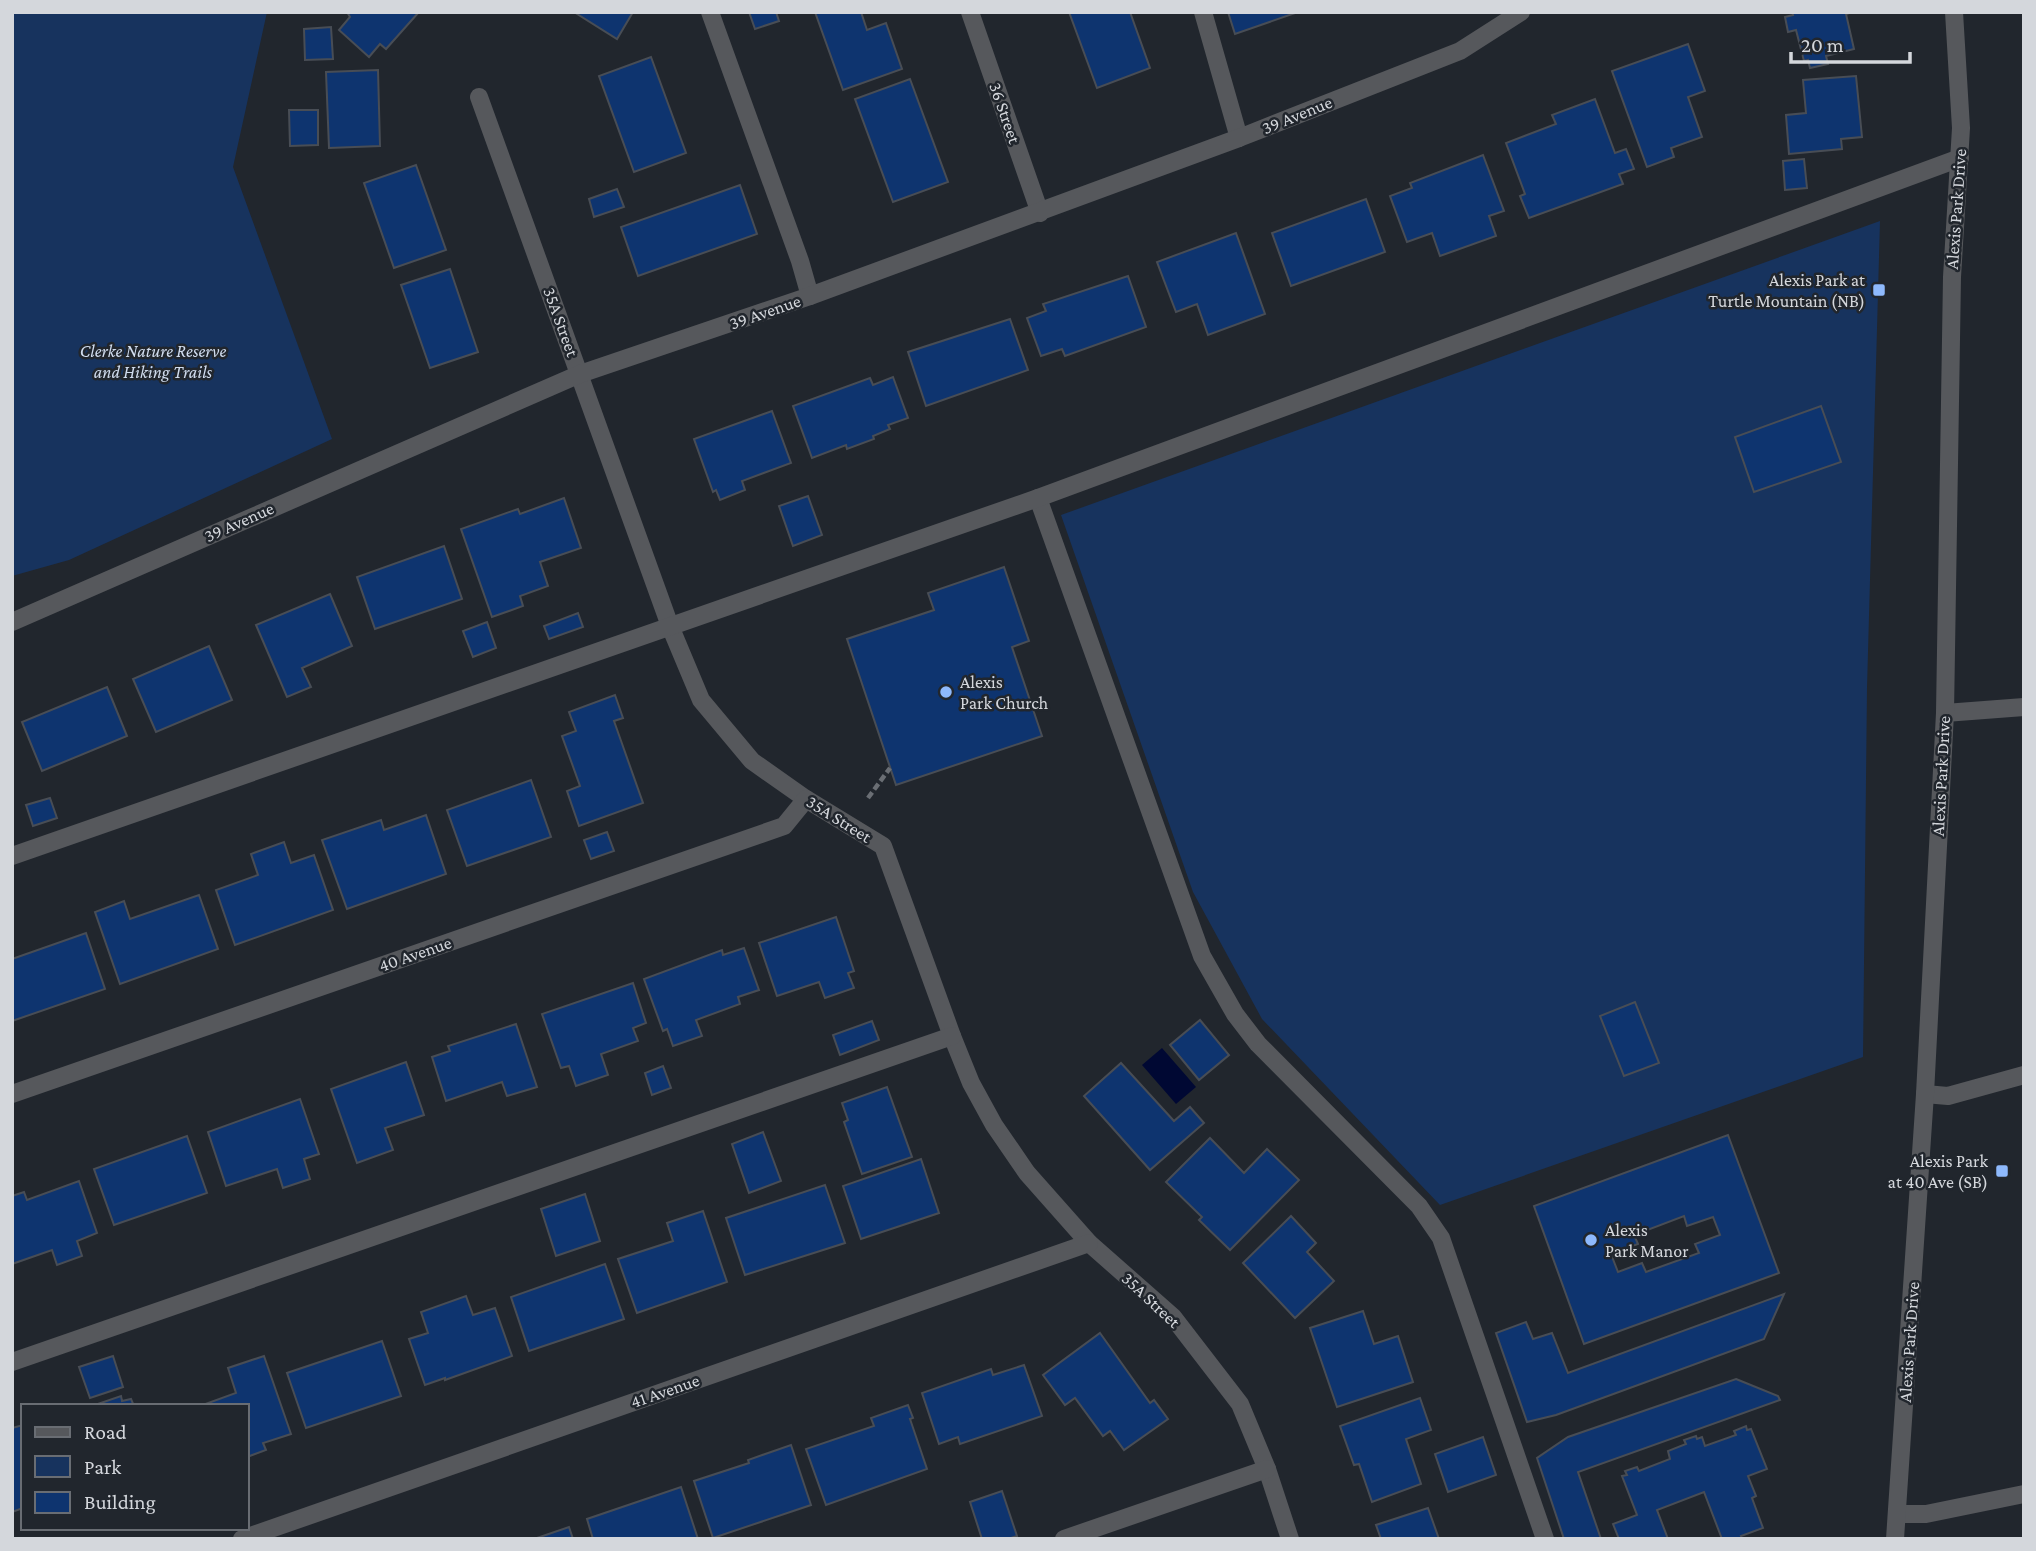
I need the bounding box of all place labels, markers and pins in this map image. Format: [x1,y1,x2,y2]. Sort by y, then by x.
place label: Alexis Park at Turtle Mountain (NB) [1708,270,1866,312]
marker: Alexis Park at Turtle Mountain (NB) [1871,282,1887,298]
place label: Alexis Park Church [960,672,1049,713]
marker: Alexis Park Church [938,684,954,700]
place label: Alexis Park at 40 Ave (SB) [1888,1151,1988,1193]
marker: Alexis Park at 40 Ave (SB) [1994,1163,2010,1179]
place label: Alexis Park Manor [1605,1220,1689,1261]
marker: Alexis Park Manor [1583,1232,1599,1248]

